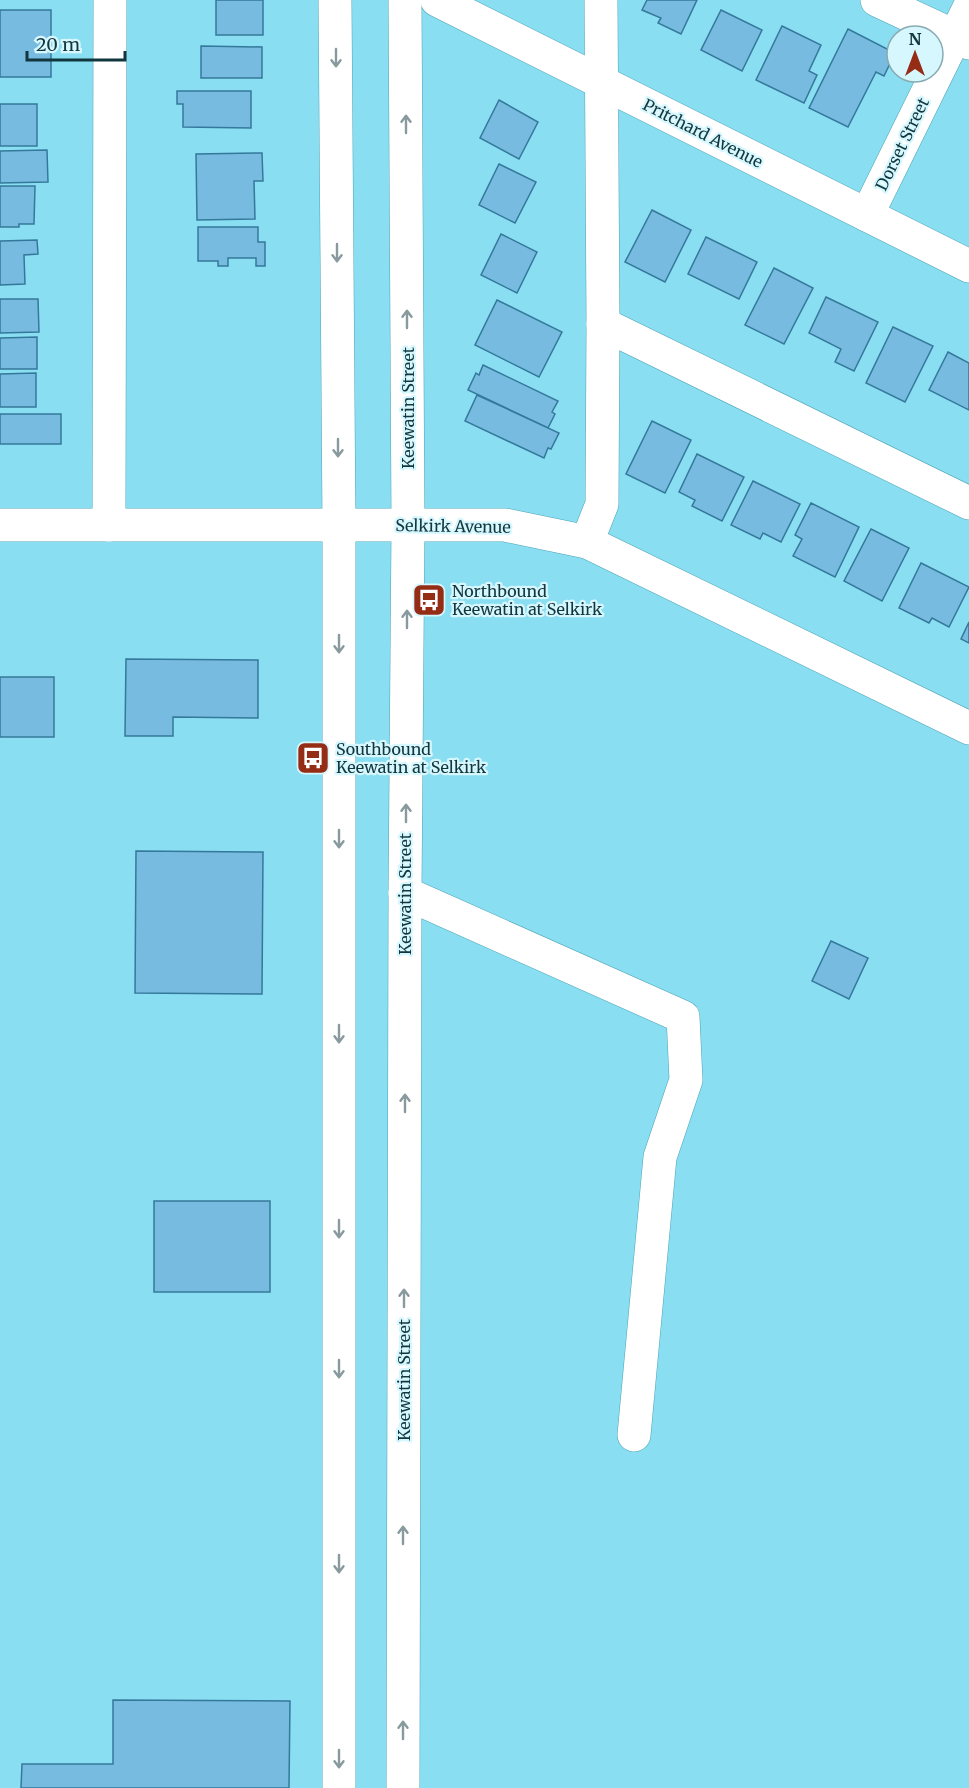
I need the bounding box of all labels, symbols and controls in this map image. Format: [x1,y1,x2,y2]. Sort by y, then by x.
scale bar [27,24,124,62]
north arrow [885,24,945,84]
text: N [909,29,922,49]
text: 20 m [36,33,80,56]
one-way arrow [330,48,342,68]
street label: Pritchard Avenue [640,94,766,172]
street label: Dorset Street [871,94,933,194]
one-way arrow [400,115,412,135]
one-way arrow [331,243,343,263]
one-way arrow [401,310,413,330]
street label: Keewatin Street [398,346,418,469]
one-way arrow [332,438,344,458]
street label: Selkirk Avenue [395,515,511,537]
place label: Northbound Keewatin at Selkirk [452,581,603,619]
bus stop icon: Northbound Keewatin at Selkirk [411,582,447,618]
one-way arrow [401,609,413,629]
one-way arrow [333,633,345,653]
place label: Southbound Keewatin at Selkirk [336,739,487,777]
bus stop icon: Southbound Keewatin at Selkirk [295,740,331,776]
one-way arrow [400,804,412,824]
one-way arrow [333,828,345,848]
street label: Keewatin Street [395,832,415,955]
one-way arrow [333,1023,345,1043]
one-way arrow [399,1093,411,1113]
one-way arrow [333,1218,345,1238]
one-way arrow [398,1288,410,1308]
street label: Keewatin Street [394,1318,414,1441]
one-way arrow [333,1359,345,1379]
one-way arrow [397,1525,409,1545]
one-way arrow [333,1554,345,1574]
one-way arrow [397,1720,409,1740]
one-way arrow [333,1749,345,1769]

